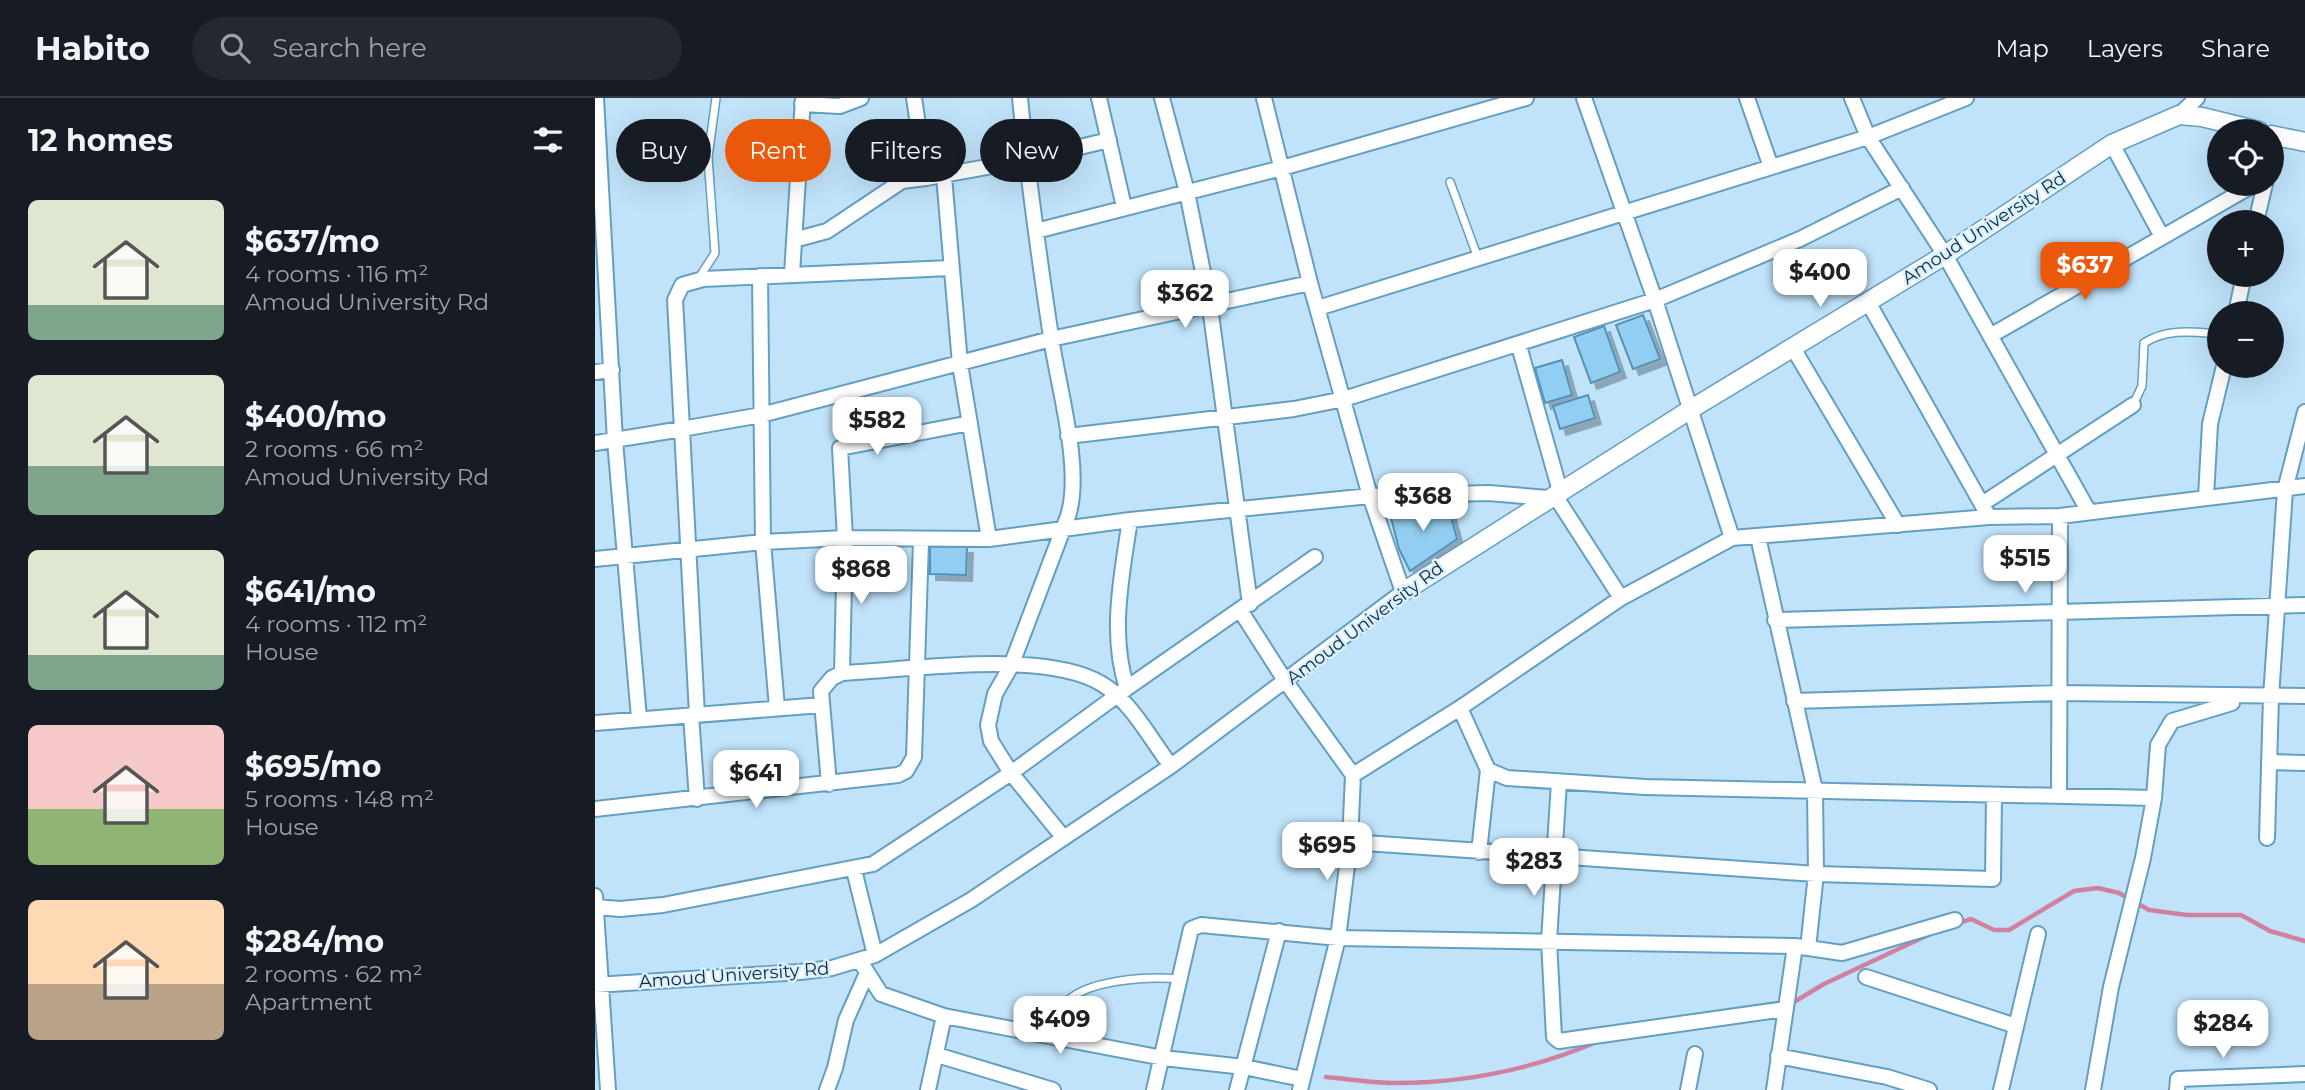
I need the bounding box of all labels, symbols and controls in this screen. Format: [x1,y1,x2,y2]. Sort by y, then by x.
search box [192,17,682,80]
text: Habito [35,28,150,68]
icon: search [216,29,254,67]
text: Search here [272,32,427,64]
text: Map [1995,34,2049,63]
text: Layers [2087,34,2163,63]
text: Share [2201,34,2270,63]
chip: Buy [616,119,711,182]
chip: Rent [725,119,831,182]
chip: Filters [845,119,966,182]
chip: New [980,119,1083,182]
map controls [2207,119,2284,378]
button: locate [2207,119,2284,196]
icon: filters [529,121,567,159]
text: 12 homes [28,122,173,159]
street label: Amoud University Rd [1898,167,2070,289]
button: + [2207,210,2284,287]
text: $637/mo [245,223,379,260]
icon: home [84,228,168,312]
pin: $637 [2044,242,2126,302]
pin: $400 [1779,250,1861,309]
text: $637 [2056,251,2114,279]
text: $400 [1789,258,1851,286]
text: 4 rooms · 116 m² [245,260,428,288]
pin: $362 [1144,271,1226,330]
text: $362 [1157,279,1213,307]
text: Amoud University Rd [245,288,489,316]
button: − [2207,301,2284,378]
text: $400/mo [245,398,386,435]
pin: $582 [836,398,918,457]
icon: home [84,403,168,487]
text: $582 [848,406,906,434]
text: 2 rooms · 66 m² [245,435,424,463]
text: Amoud University Rd [245,463,489,491]
pin: $368 [1382,474,1464,533]
text: $368 [1394,482,1452,510]
pin: $515 [1984,536,2066,595]
text: $515 [1999,544,2051,572]
pin: $868 [820,546,902,606]
text: $868 [831,555,891,583]
street label: Amoud University Rd [1282,557,1448,689]
text: $641/mo [245,573,376,610]
icon: home [84,578,168,662]
text: 4 rooms · 112 m² [245,610,427,638]
text: House [245,638,319,666]
text: $695/mo [245,748,381,785]
pin: $641 [715,750,797,810]
icon: home [84,753,168,837]
text: $641 [729,759,783,787]
text: 5 rooms · 148 m² [245,785,434,813]
text: House [245,813,319,841]
pin: $695 [1286,822,1368,882]
text: $695 [1298,831,1356,859]
pin: $283 [1493,838,1575,898]
text: $283 [1505,847,1563,875]
text: $284/mo [245,923,384,960]
icon: home [84,928,168,1012]
street label: Amoud University Rd [638,957,830,993]
text: 2 rooms · 62 m² [245,960,423,988]
text: Apartment [245,988,373,1016]
pin: $409 [1019,996,1101,1056]
pin: $284 [2182,1000,2264,1060]
text: $409 [1029,1005,1091,1033]
text: $284 [2193,1009,2253,1037]

